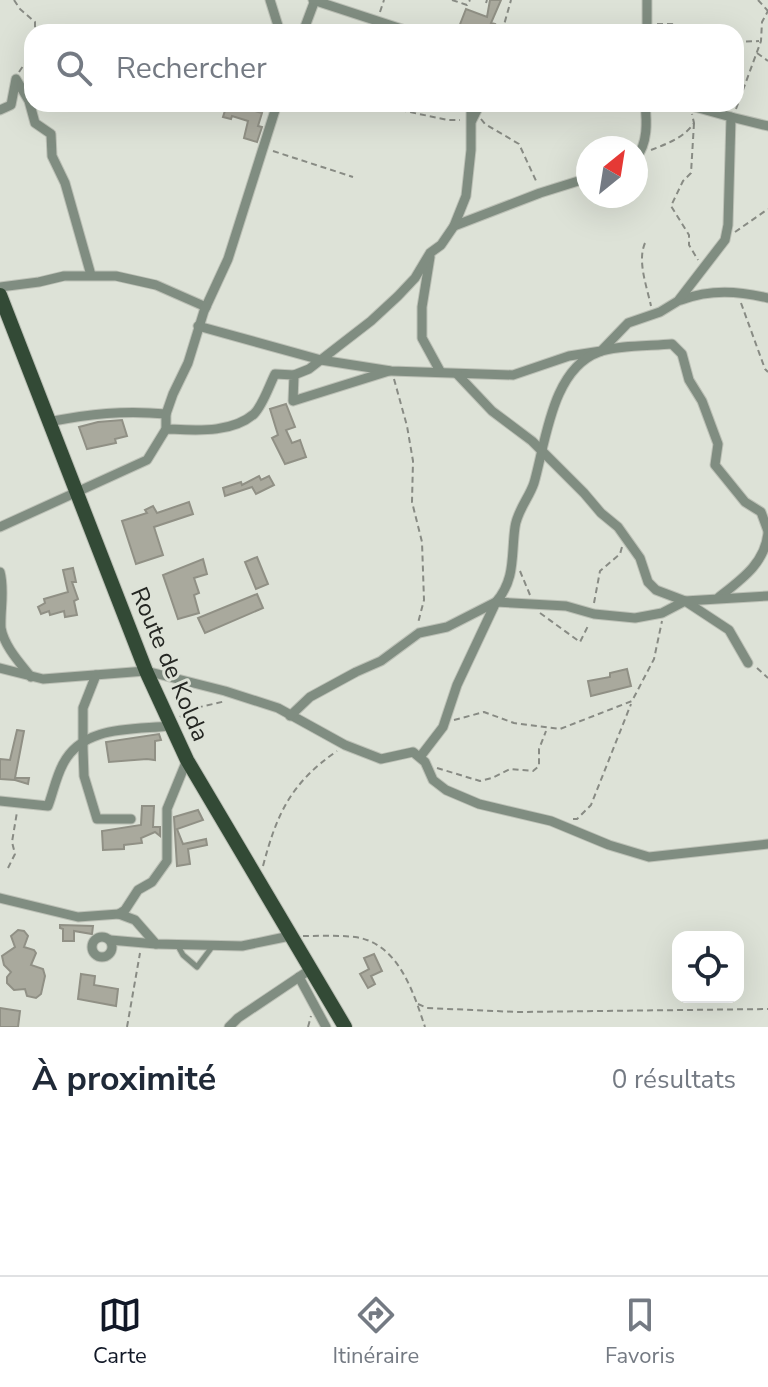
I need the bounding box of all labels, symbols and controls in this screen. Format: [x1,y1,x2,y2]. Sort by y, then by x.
search box [24,24,744,112]
icon: search [52,46,96,90]
text: Rechercher [116,48,267,89]
north arrow [576,136,648,208]
street label: Route de Kolda [123,582,217,746]
map controls [672,931,744,1003]
button: locate [672,931,744,1003]
text: À proximité [32,1056,216,1102]
text: 0 résultats [612,1062,736,1097]
tab: Carte [93,1293,147,1371]
tab: Itinéraire [333,1293,419,1371]
tab: Favoris [605,1293,675,1371]

